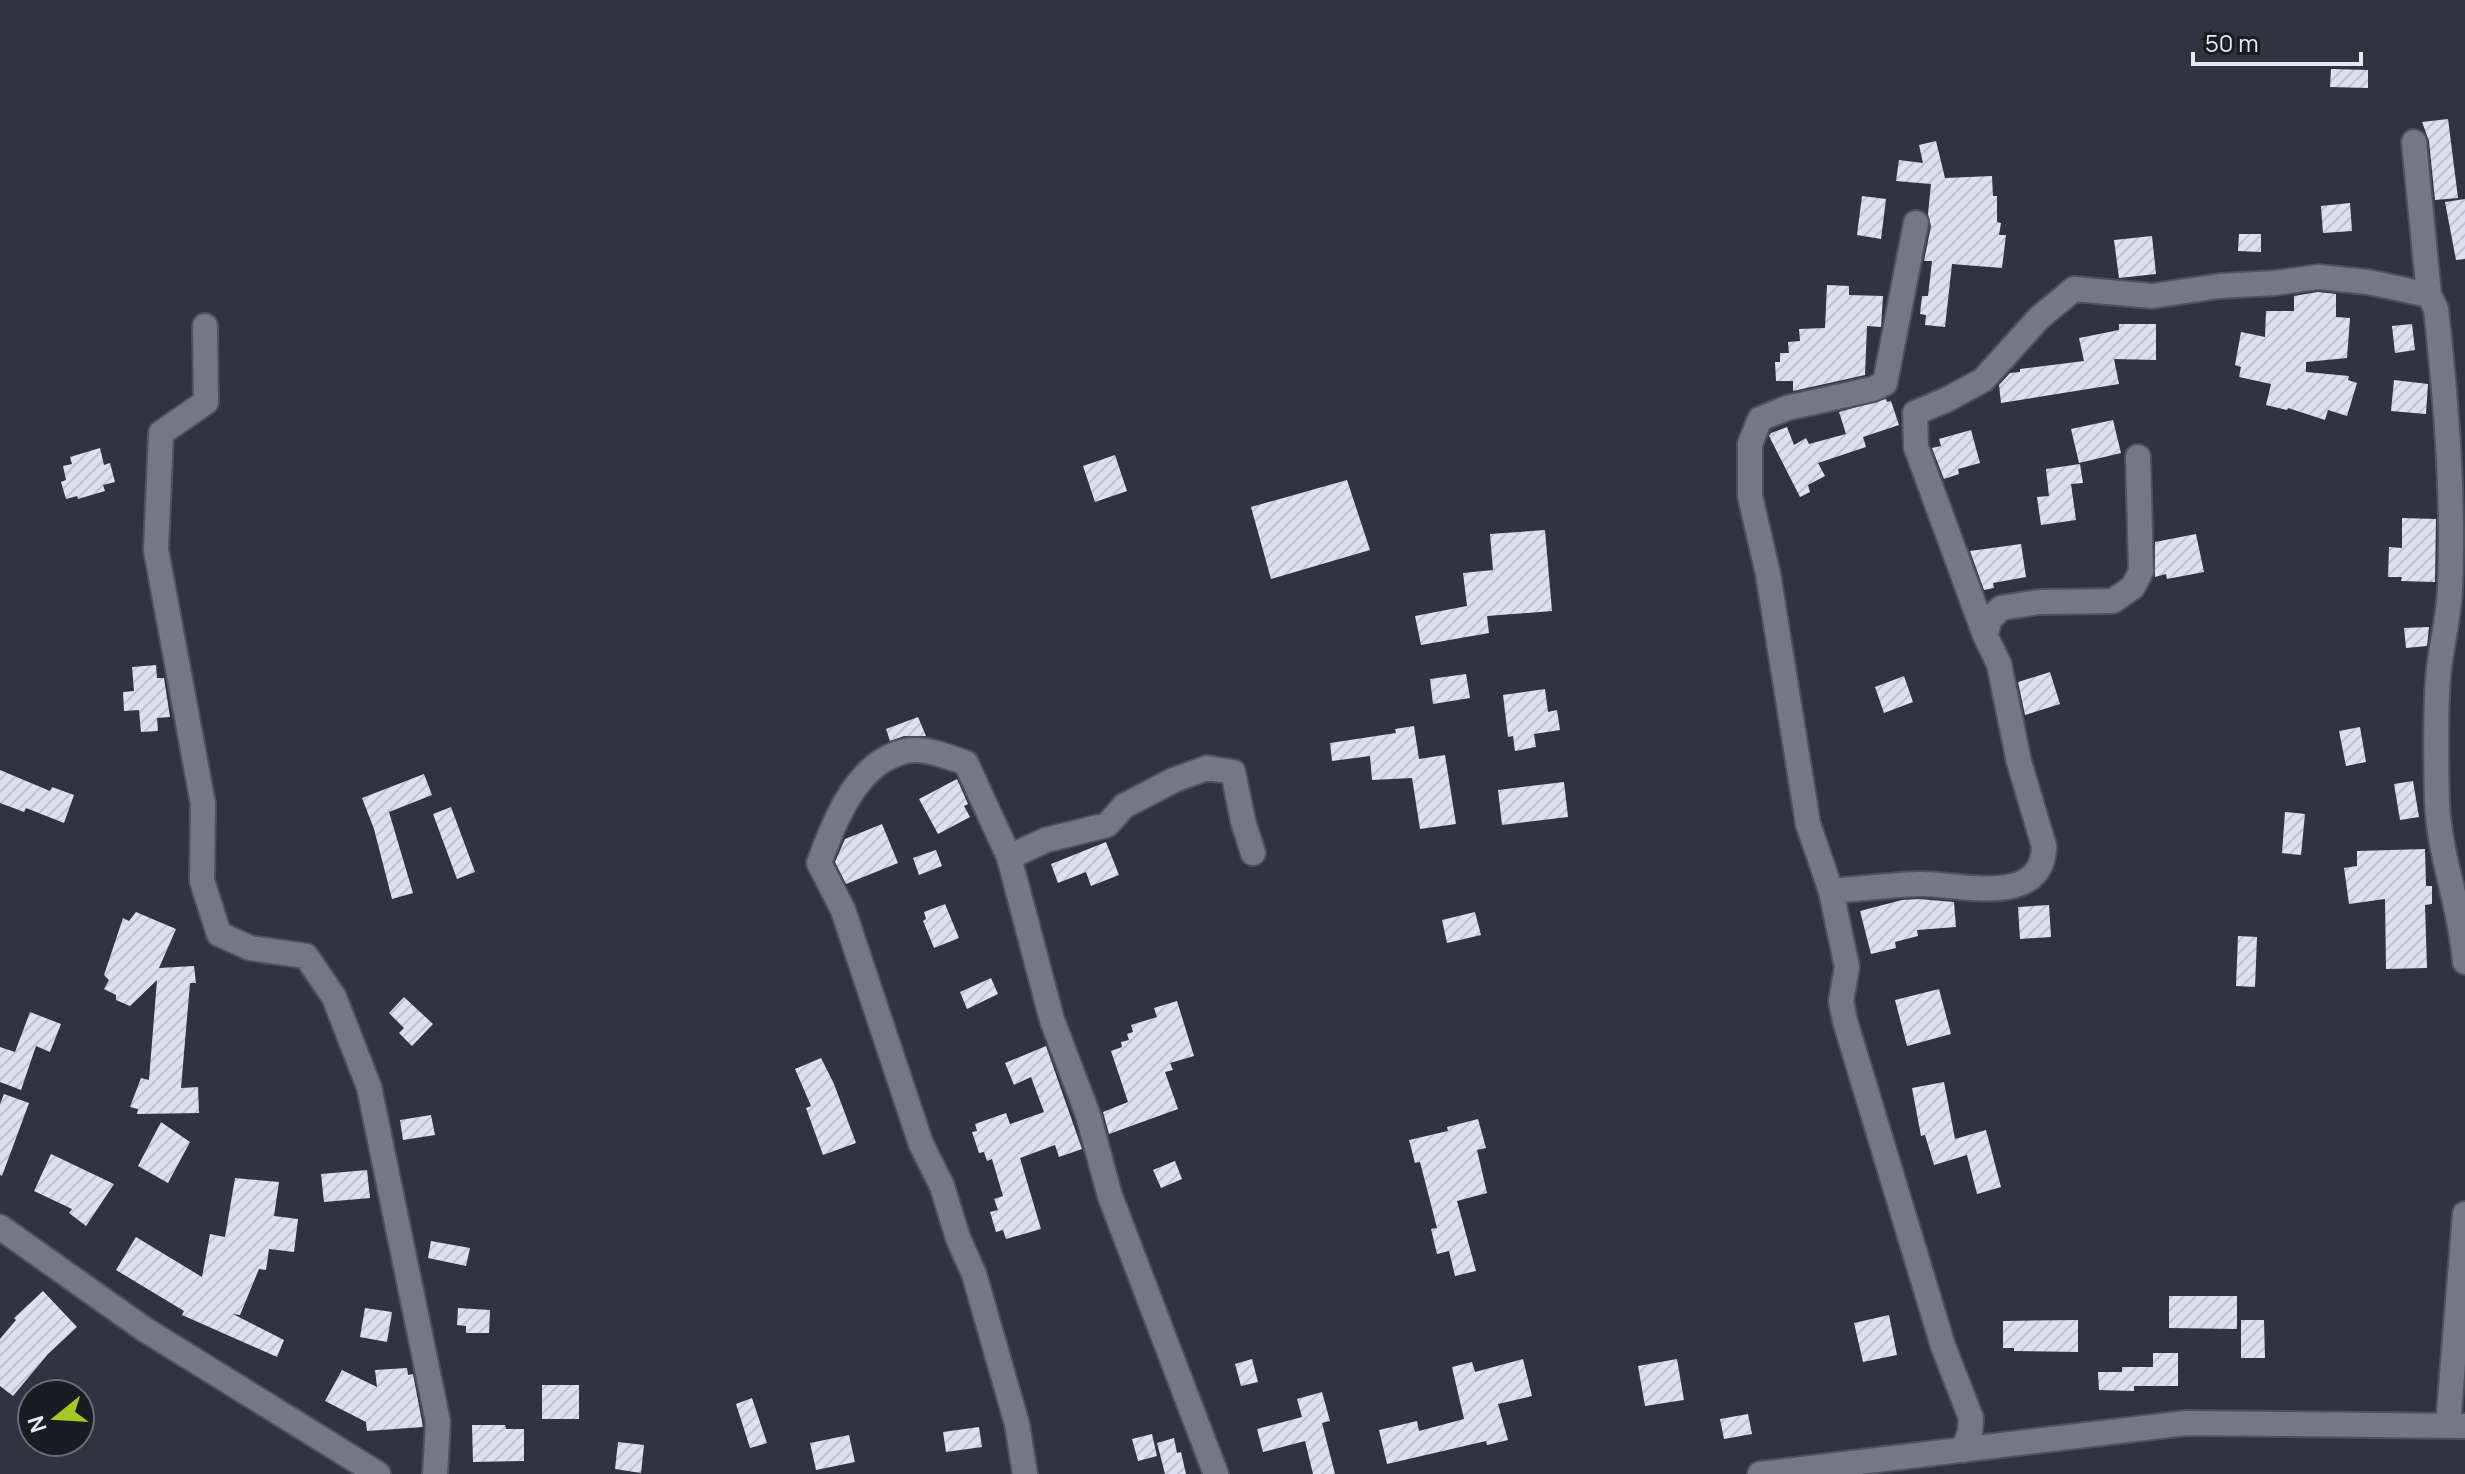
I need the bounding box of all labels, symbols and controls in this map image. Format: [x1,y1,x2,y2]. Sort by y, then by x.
scale bar [2193,16,2361,66]
text: 50 m [2205,26,2259,59]
north arrow [16,1378,96,1458]
text: N [20,1412,54,1436]

